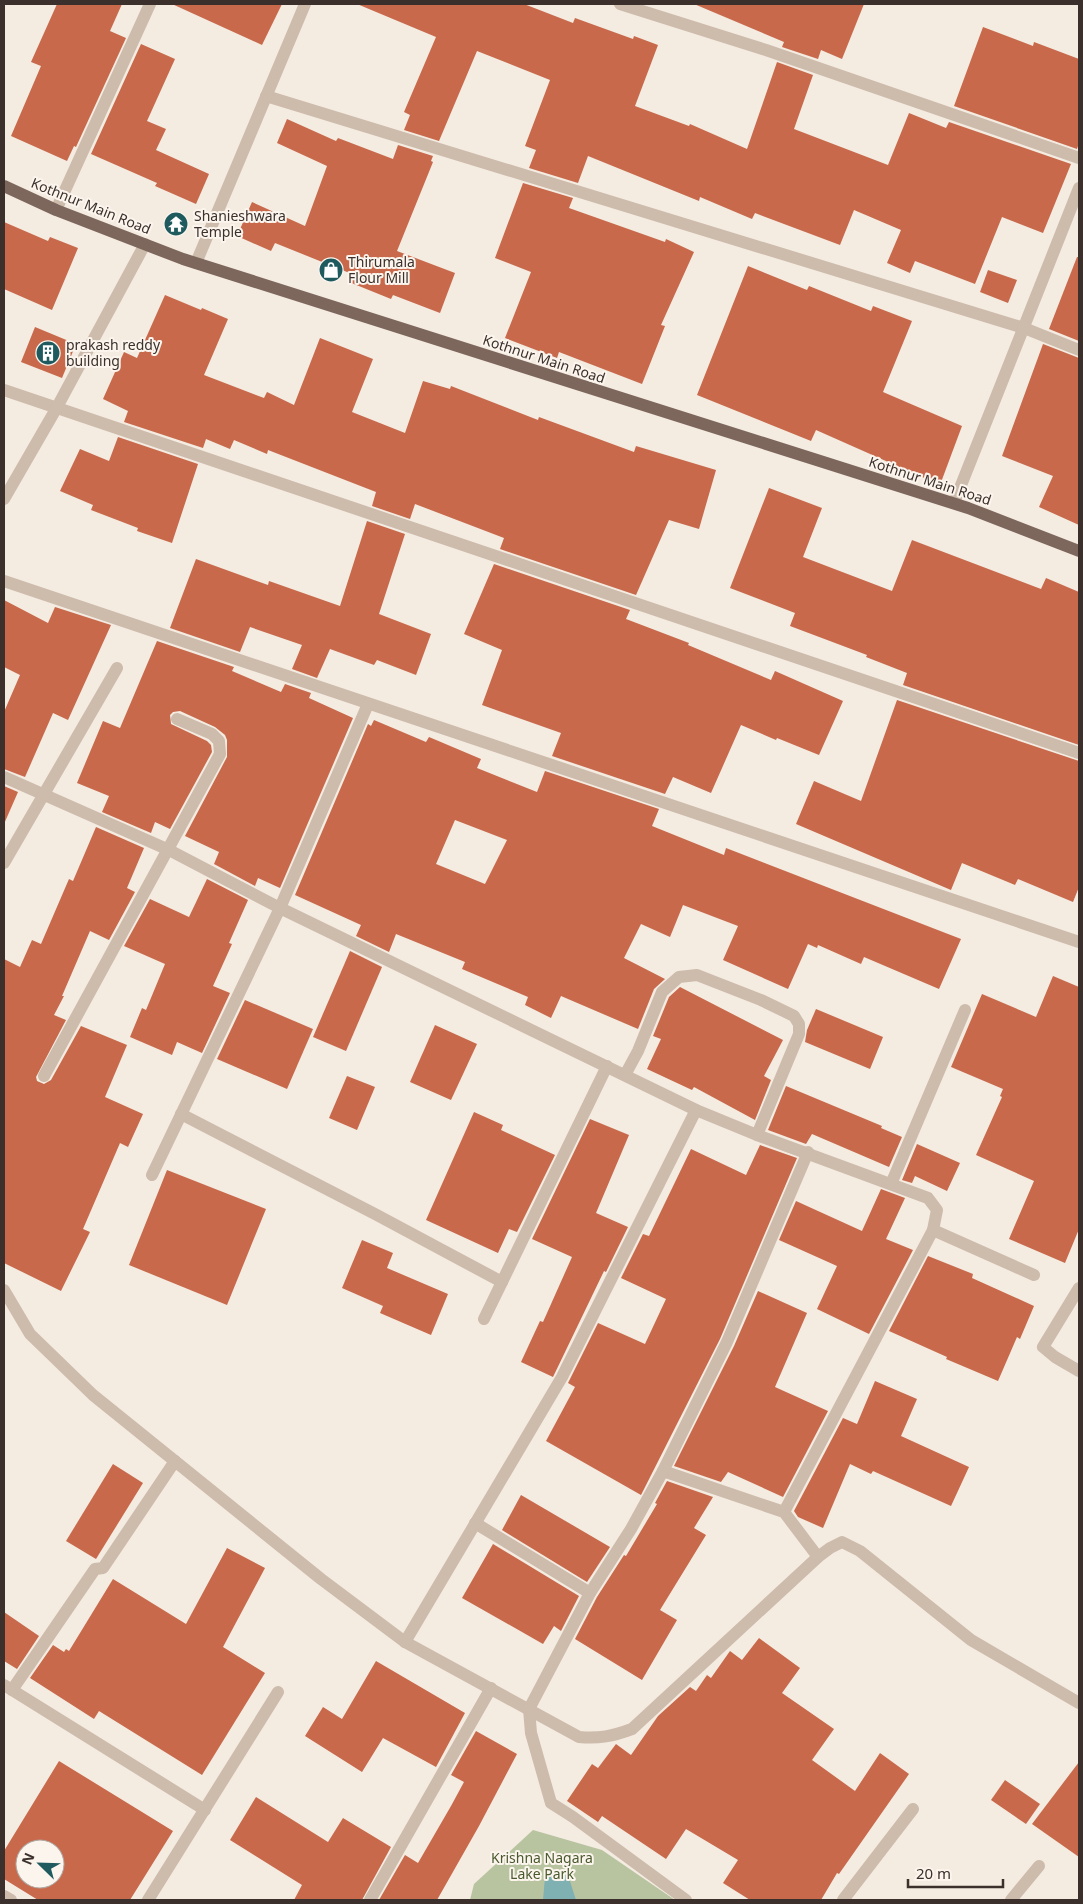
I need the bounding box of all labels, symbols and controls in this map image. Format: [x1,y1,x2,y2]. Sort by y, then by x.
street label: Kothnur Main Road [28,173,154,238]
place label: Shanieshwara Temple [194,206,286,241]
temple icon: Shanieshwara Temple [163,211,189,237]
place label: Thirumala Flour Mill [348,252,415,287]
shop icon: Thirumala Flour Mill [318,257,344,283]
street label: Kothnur Main Road [481,330,608,387]
place label: prakash reddy building [66,335,161,370]
building icon: prakash reddy building [35,340,61,366]
street label: Kothnur Main Road [867,452,994,509]
north arrow [15,1839,65,1889]
park label: Krishna Nagara Lake Park [491,1848,593,1883]
text: N [17,1850,39,1868]
scale bar [908,1856,1003,1888]
text: 20 m [916,1863,951,1883]

